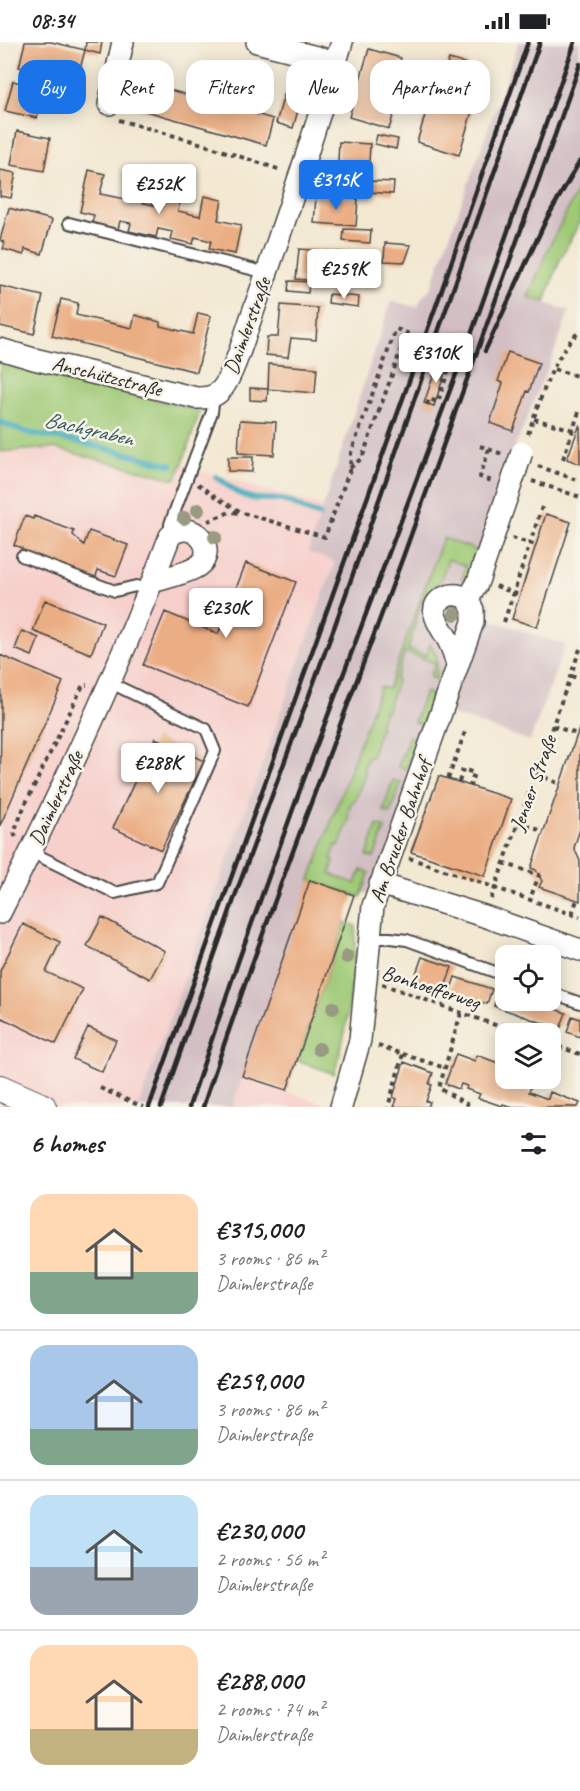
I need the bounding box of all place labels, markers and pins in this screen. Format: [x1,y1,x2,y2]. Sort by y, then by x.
pin: €315K [294,160,378,211]
pin: €252K [117,164,201,215]
pin: €259K [302,249,386,300]
pin: €310K [394,333,478,384]
pin: €230K [184,588,268,639]
pin: €288K [116,743,200,794]

